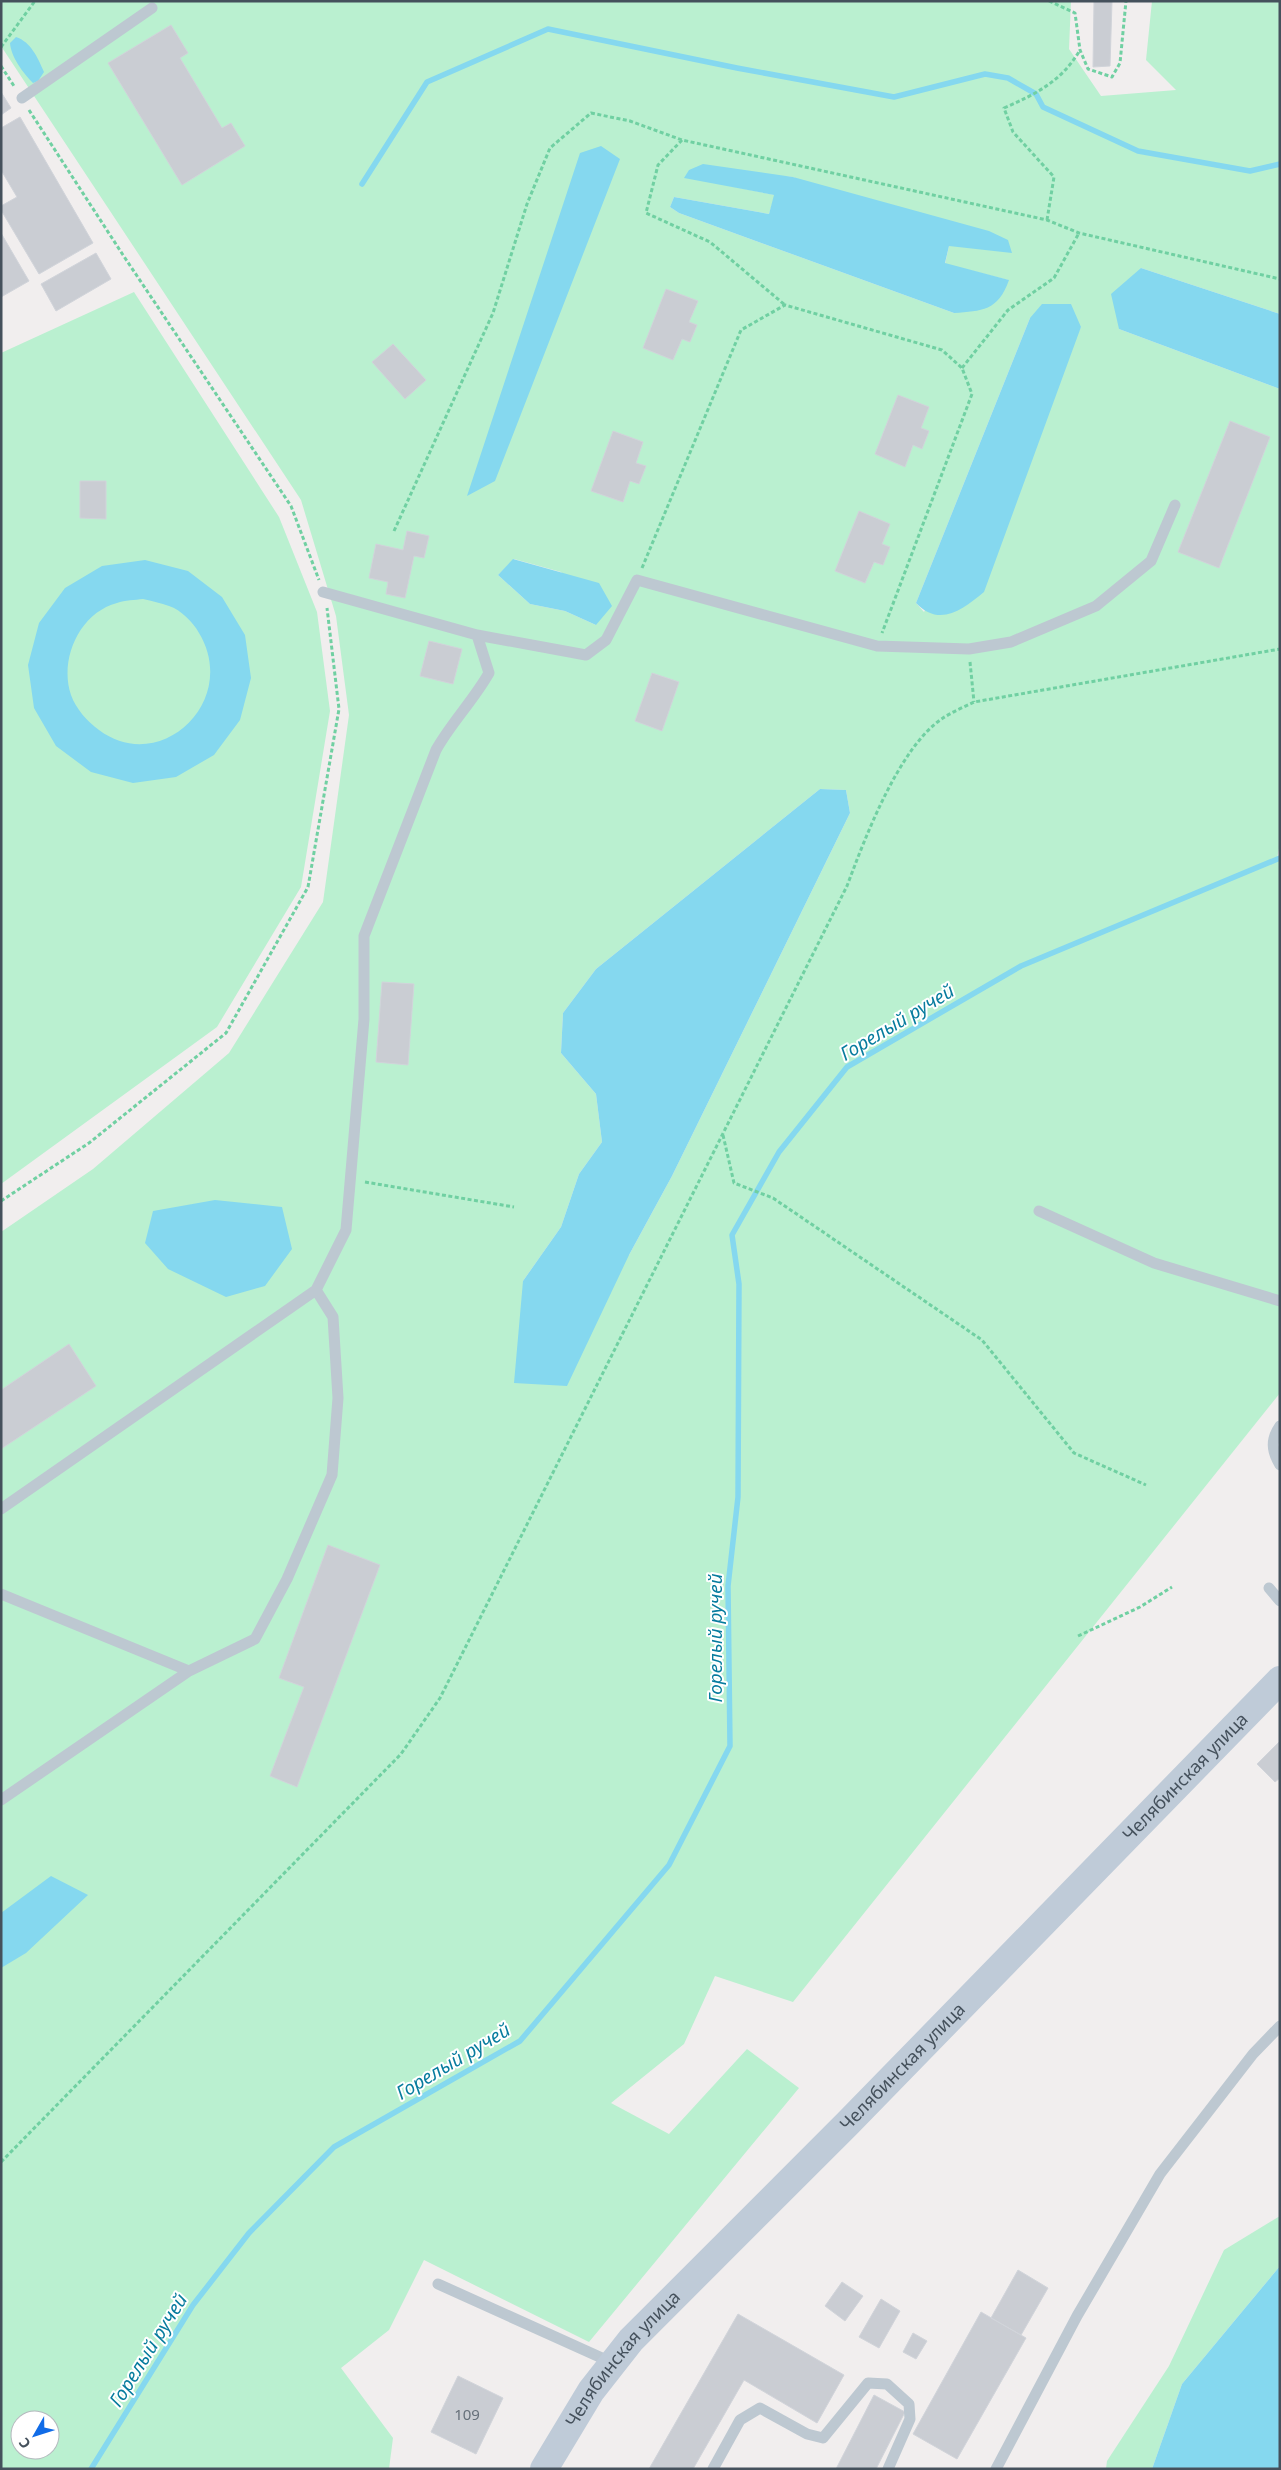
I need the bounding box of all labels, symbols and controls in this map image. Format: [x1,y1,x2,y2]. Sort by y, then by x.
water label: Горелый ручей [835,978,959,1066]
water label: Горелый ручей [702,1573,728,1702]
street label: Челябинская улица [1117,1707,1253,1846]
street label: Челябинская улица [834,1997,970,2136]
water label: Горелый ручей [391,2017,515,2105]
street label: Челябинская улица [559,2285,685,2431]
water label: Горелый ручей [103,2288,193,2412]
house number: 109 [454,2404,480,2424]
north arrow [10,2410,60,2460]
text: С [14,2434,35,2453]

